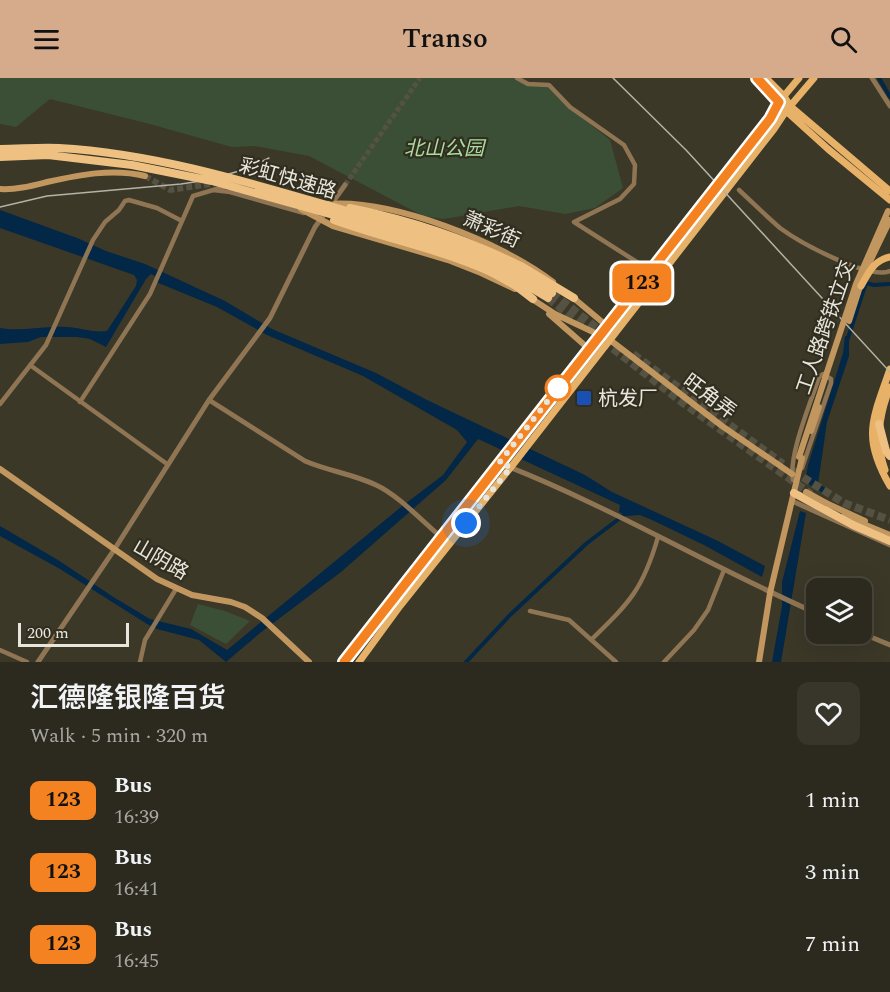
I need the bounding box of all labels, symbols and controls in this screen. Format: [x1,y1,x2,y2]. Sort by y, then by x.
text: Transo [402,18,488,60]
icon: menu [30,23,63,56]
icon: search [827,23,860,56]
park label: 北山公园 [404,134,487,164]
street label: 彩虹快速路 [236,151,340,207]
street label: 萧彩街 [458,204,525,256]
street label: 工人路跨铁立交 [789,256,863,398]
line badge: 123 [608,264,676,302]
text: 123 [624,267,660,299]
street label: 旺角弄 [676,367,742,427]
unlabelled marker [545,375,571,401]
place label: 杭发厂 [598,384,658,414]
marker: 杭发厂 [575,389,593,407]
your location [451,508,481,538]
street label: 山阴路 [127,532,194,588]
map controls [806,578,872,644]
button: layers [806,578,872,644]
scale bar [18,620,129,648]
text: 200 m [27,621,69,645]
text: 汇德隆银隆百货 [30,677,226,720]
button: heart [797,682,860,745]
text: Walk · 5 min · 320 m [30,721,208,751]
text: Bus [114,769,152,802]
text: 123 [45,784,81,816]
text: 1 min [805,784,860,817]
text: 16:39 [114,802,159,832]
text: Bus [114,841,152,874]
text: 123 [45,856,81,888]
text: 3 min [805,856,860,889]
text: 16:41 [114,874,159,904]
text: Bus [114,913,152,946]
text: 123 [45,928,81,960]
text: 7 min [805,928,860,961]
text: 16:45 [114,946,159,976]

